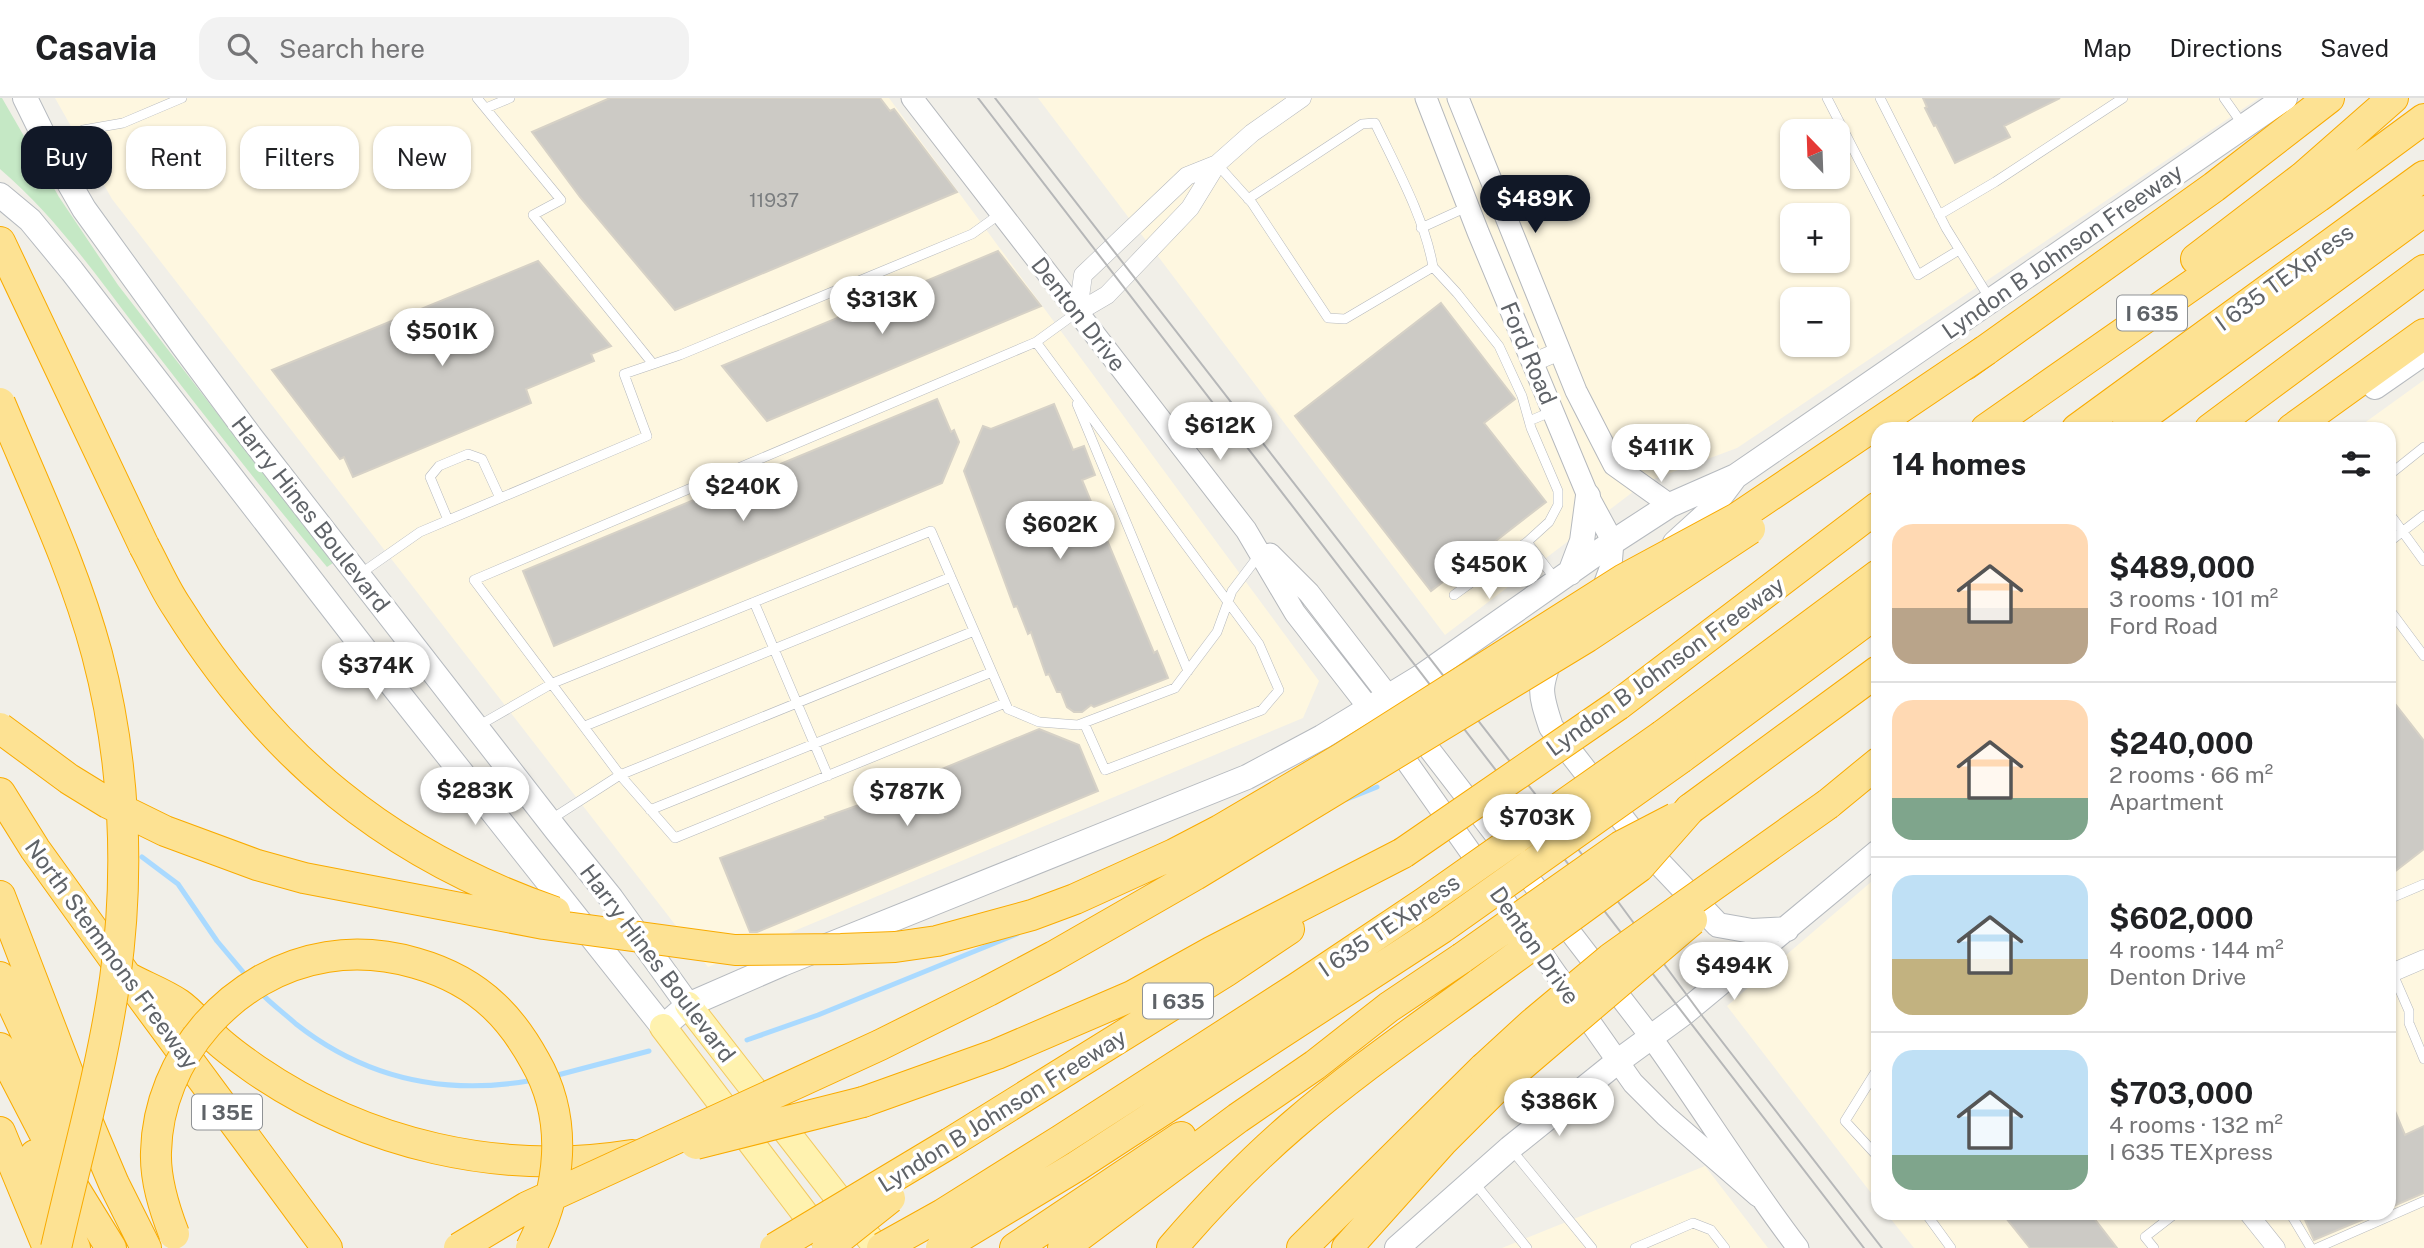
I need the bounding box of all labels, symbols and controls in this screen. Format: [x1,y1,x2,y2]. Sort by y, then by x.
search box [199,17,689,80]
text: Casavia [35,29,157,67]
icon: search [223,29,261,67]
text: Search here [279,33,425,64]
text: Map [2083,34,2132,62]
text: Directions [2170,34,2282,62]
text: Saved [2320,34,2389,62]
north arrow [1780,119,1850,189]
map controls [1780,119,1850,357]
chip: Buy [21,126,112,189]
chip: Rent [126,126,226,189]
chip: Filters [240,126,359,189]
chip: New [373,126,471,189]
street label: Lyndon B Johnson Freeway [1937,158,2187,344]
pin: $489K [1486,176,1584,235]
text: $489K [1496,184,1574,211]
house number: 11937 [749,189,799,211]
button: + [1780,203,1850,273]
street label: I 635 TEXpress [2210,218,2358,336]
street label: Denton Drive [1026,252,1132,376]
pin: $313K [833,276,931,336]
text: $313K [846,285,918,312]
button: − [1780,287,1850,357]
road number: I 635 [2117,296,2187,330]
street label: Ford Road [1495,298,1563,408]
pin: $501K [393,308,491,368]
text: $501K [406,317,478,344]
pin: $612K [1171,402,1269,462]
street label: Harry Hines Boulevard [226,411,396,617]
text: $612K [1184,411,1256,438]
pin: $411K [1612,424,1710,484]
text: $411K [1628,433,1694,460]
icon: filters [2337,445,2375,483]
text: 14 homes [1892,446,2026,482]
pin: $240K [694,464,792,523]
text: $240K [705,472,781,499]
pin: $602K [1011,502,1109,561]
text: $602K [1022,510,1098,537]
pin: $450K [1440,542,1538,601]
text: $489,000 [2109,549,2255,585]
text: $450K [1450,550,1528,577]
icon: home [1948,552,2032,636]
street label: Lyndon B Johnson Freeway [1541,571,1789,761]
text: 3 rooms · 101 m² [2109,585,2278,612]
text: Ford Road [2109,612,2218,639]
pin: $374K [327,642,425,702]
text: $374K [338,651,414,678]
text: $240,000 [2109,725,2254,761]
icon: home [1948,728,2032,812]
text: 2 rooms · 66 m² [2109,761,2273,788]
pin: $283K [426,768,524,827]
pin: $787K [858,768,956,828]
text: $283K [436,776,514,803]
text: $787K [869,777,945,804]
text: Apartment [2109,788,2224,815]
pin: $703K [1488,794,1586,854]
text: $703K [1499,803,1575,830]
street label: North Stemmons Freeway [20,834,204,1074]
street label: Harry Hines Boulevard [575,859,741,1067]
street label: I 635 TEXpress [1313,868,1465,982]
street label: Denton Drive [1485,881,1585,1009]
text: $602,000 [2109,900,2254,936]
icon: home [1948,903,2032,987]
text: 4 rooms · 144 m² [2109,936,2284,963]
pin: $494K [1685,942,1783,1002]
text: $494K [1695,951,1773,978]
text: Denton Drive [2109,963,2246,990]
road number: I 635 [1143,984,1213,1018]
street label: Lyndon B Johnson Freeway [873,1022,1131,1198]
text: $703,000 [2109,1075,2253,1111]
icon: home [1948,1078,2032,1162]
pin: $386K [1510,1079,1608,1138]
text: $386K [1520,1087,1598,1114]
road number: I 35E [192,1094,262,1130]
text: 4 rooms · 132 m² [2109,1111,2283,1138]
text: I 635 TEXpress [2109,1138,2273,1165]

